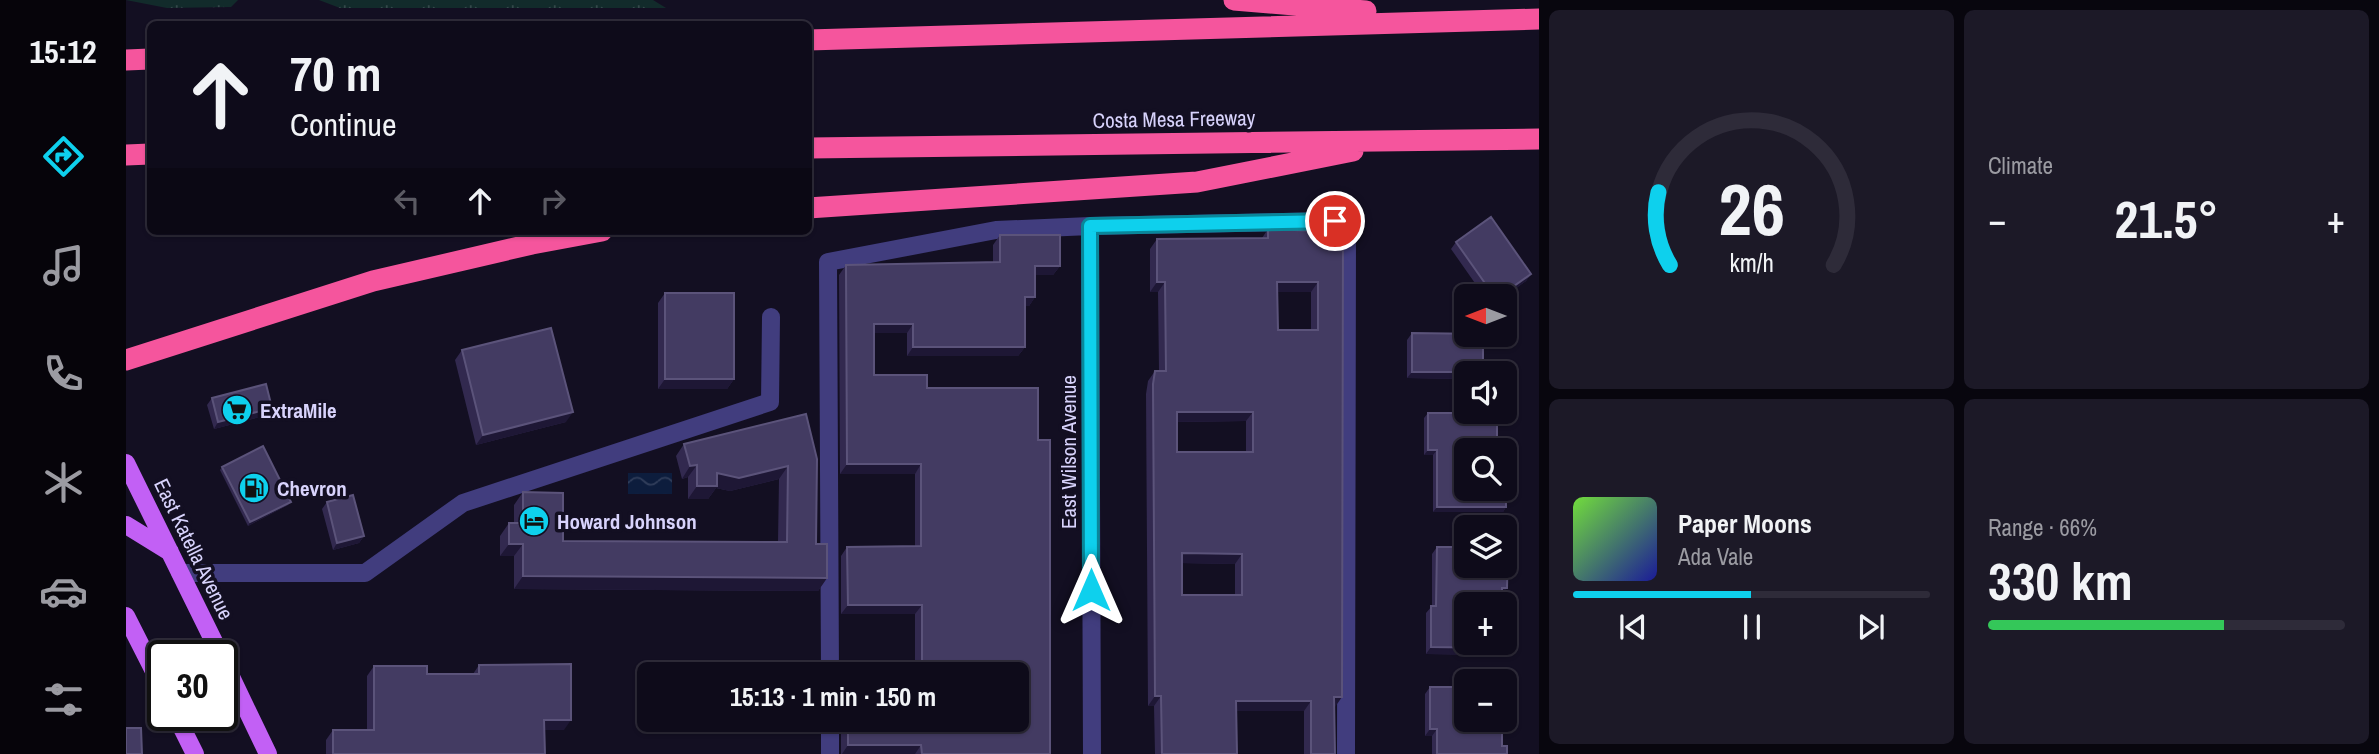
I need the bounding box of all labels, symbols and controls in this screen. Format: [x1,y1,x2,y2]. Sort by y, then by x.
text: 15:12 [29,30,97,73]
text: 70 m [290,40,382,106]
icon: ahead [175,49,266,140]
text: Continue [290,103,397,146]
street label: Costa Mesa Freeway [1092,103,1256,135]
icon: directions [39,132,88,181]
text: Climate [1988,150,2053,181]
text: 26 [1718,161,1785,259]
icon: left [388,182,426,220]
icon: ahead [461,182,499,220]
icon: right [534,182,572,220]
text: 21.5° [2115,184,2218,254]
pin [1305,191,1365,251]
text: − [1988,194,2006,245]
text: + [2327,194,2345,245]
icon: arrive [1316,202,1354,240]
icon: music [39,241,88,290]
text: km/h [1729,246,1774,280]
north arrow [1454,284,1517,346]
map controls [1454,284,1517,732]
icon: phone [39,349,88,398]
button: sound [1454,361,1517,424]
street label: East Wilson Avenue [1054,375,1083,529]
supermarket icon: ExtraMile [220,393,254,427]
place label: ExtraMile [260,396,337,425]
button: search [1454,438,1517,501]
icon: climate [39,458,88,507]
fuel station icon: Chevron [237,471,271,505]
street label: East Katella Avenue [147,473,241,625]
place label: Chevron [277,474,347,503]
hotel icon: Howard Johnson [517,504,551,538]
text: Paper Moons [1678,506,1812,541]
place label: Howard Johnson [557,507,697,536]
text: Range · 66% [1988,512,2097,543]
button: layers [1454,515,1517,578]
text: Ada Vale [1678,541,1753,572]
text: 330 km [1988,546,2133,616]
position arrow [1054,553,1128,627]
icon: car [39,567,88,616]
button: + [1454,592,1517,655]
icon: previous [1614,608,1652,646]
icon: pause [1733,608,1771,646]
icon: next [1852,608,1890,646]
speed limit sign: 30 [147,640,238,731]
button: − [1454,669,1517,732]
icon: filters [39,675,88,724]
text: 15:13 · 1 min · 150 m [730,679,936,714]

